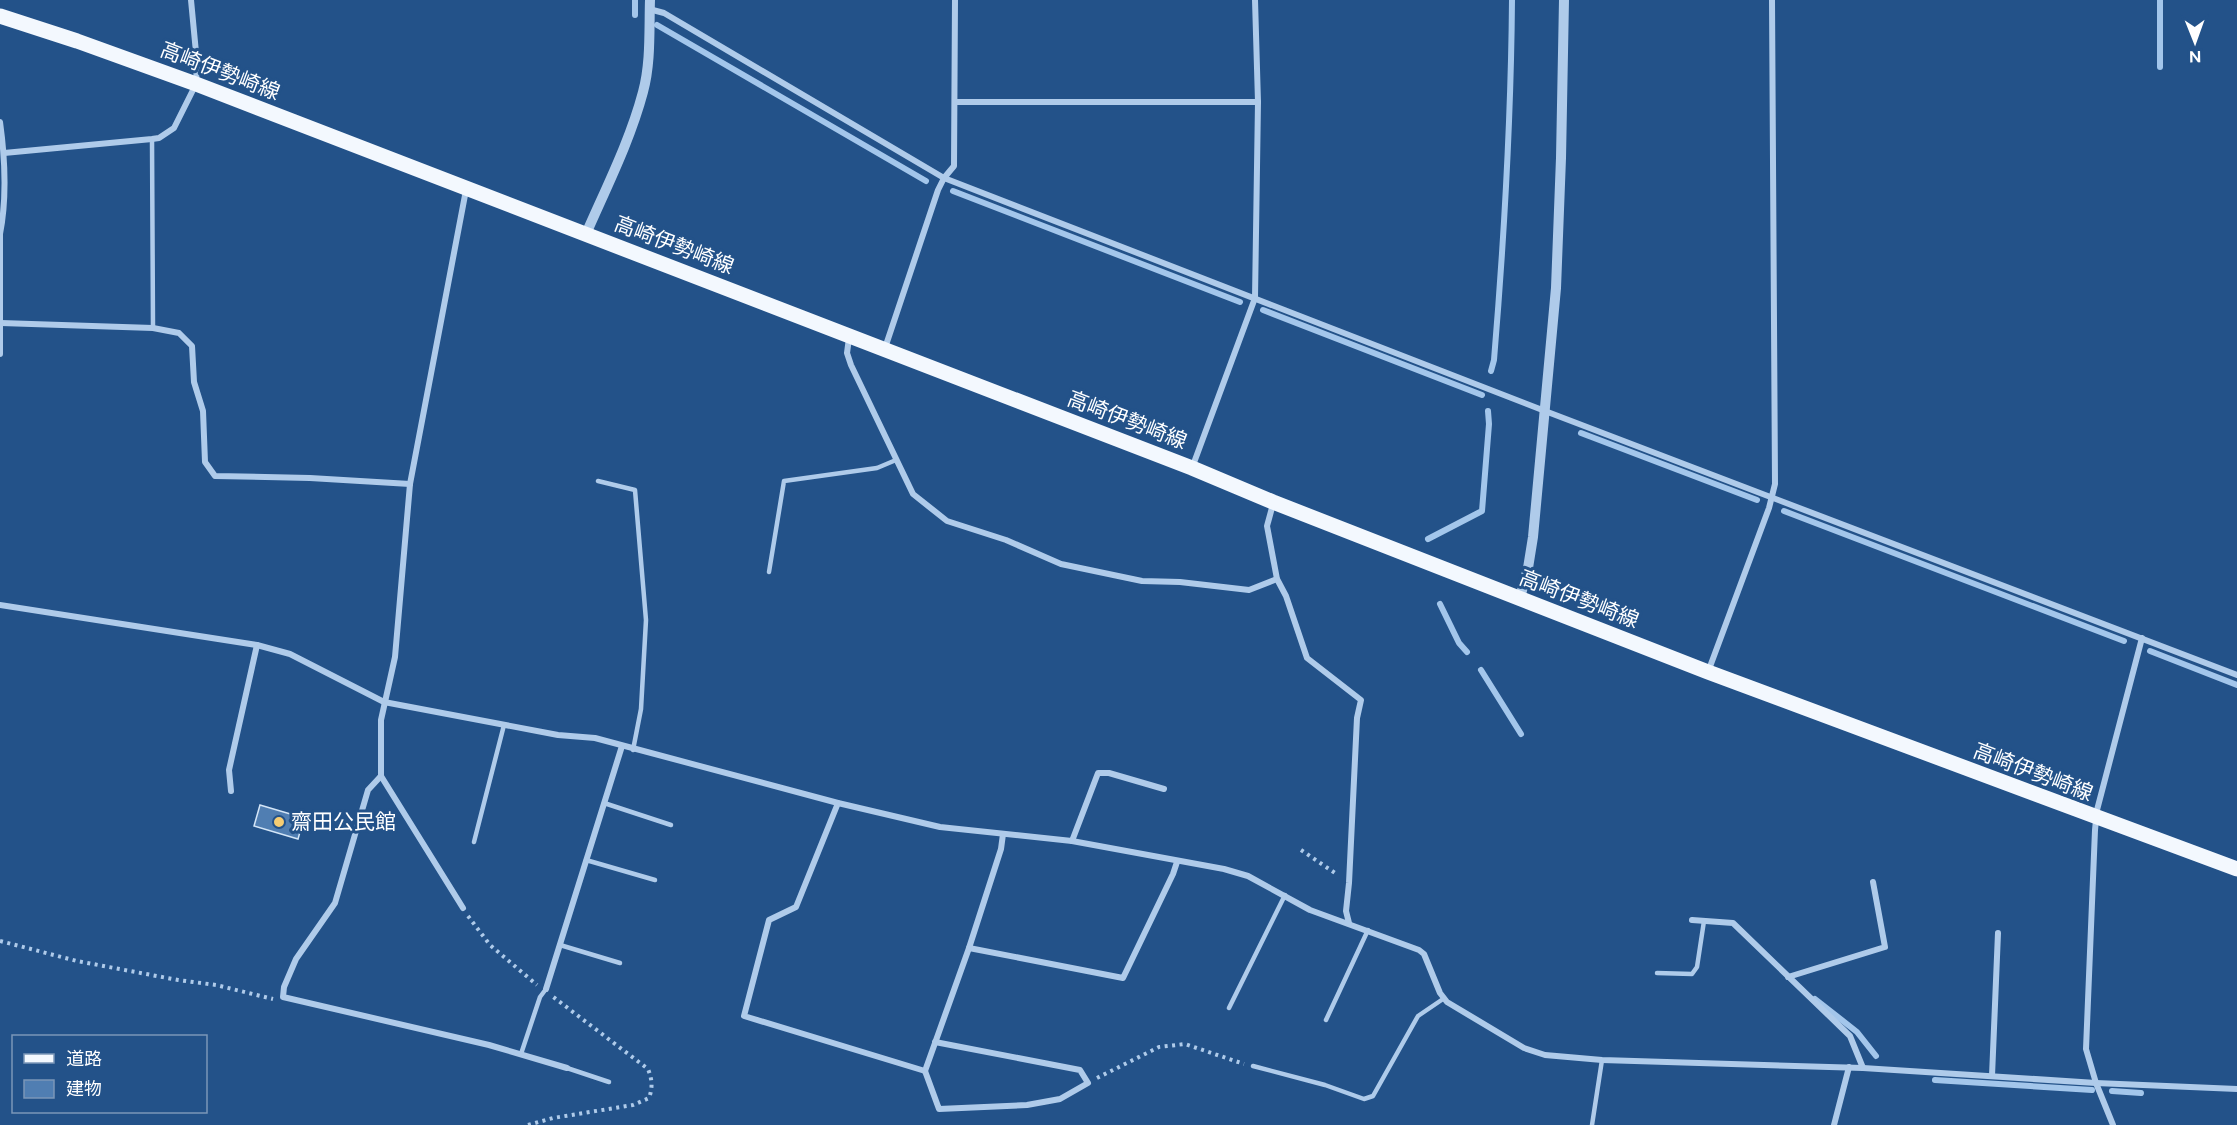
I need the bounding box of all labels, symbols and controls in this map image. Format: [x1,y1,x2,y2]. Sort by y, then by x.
north arrow [2165,12,2225,72]
street label: 高崎伊勢崎線 [157,36,283,105]
text: N [2189,47,2202,66]
street label: 高崎伊勢崎線 [611,210,737,279]
street label: 高崎伊勢崎線 [1064,385,1190,454]
street label: 高崎伊勢崎線 [1516,564,1642,633]
street label: 高崎伊勢崎線 [1970,737,2096,806]
place label: 齋田公民館 [291,809,396,834]
marker: 齋田公民館 [272,815,286,829]
legend [12,1035,207,1113]
text: 道路 [66,1048,102,1070]
text: 建物 [66,1078,102,1100]

